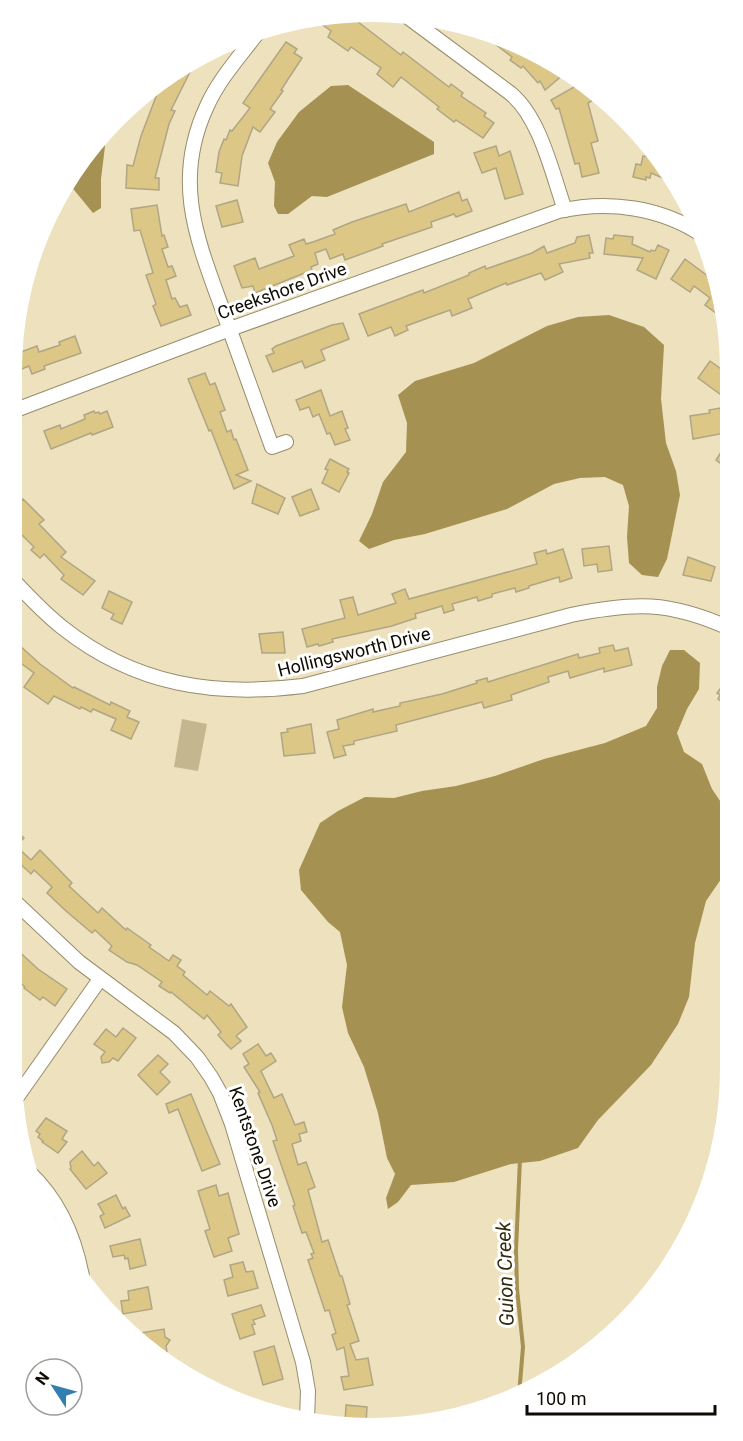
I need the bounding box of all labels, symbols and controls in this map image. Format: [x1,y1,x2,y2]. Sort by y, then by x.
street label: Creekshore Drive [214,257,349,324]
street label: Hollingsworth Drive [275,622,432,681]
street label: Kentstone Drive [225,1084,286,1210]
water label: Guion Creek [491,1220,519,1327]
north arrow [24,1357,84,1417]
text: N [31,1368,53,1389]
scale bar [527,1378,714,1416]
text: 100 m [536,1388,587,1409]

